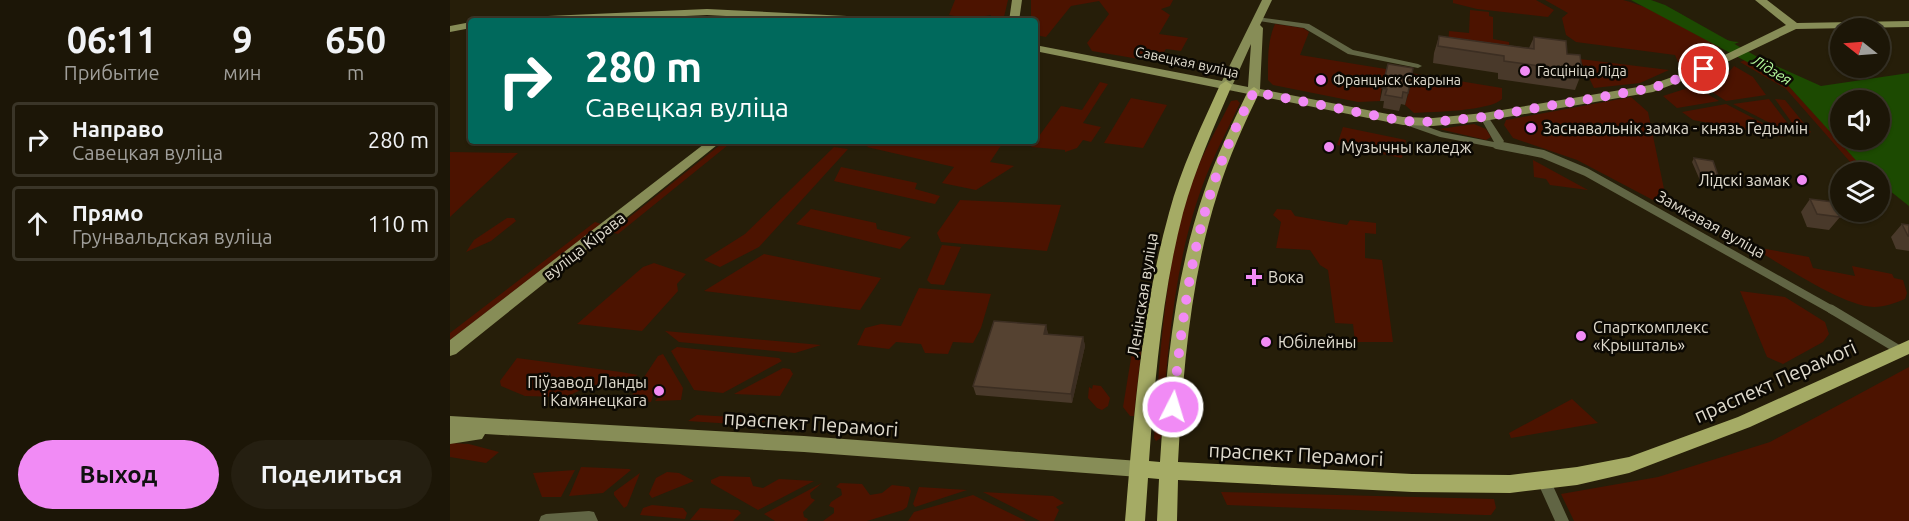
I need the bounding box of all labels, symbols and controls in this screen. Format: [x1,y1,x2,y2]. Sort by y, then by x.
north arrow [1830,18,1890,78]
map controls [1830,18,1890,222]
text: 06:11 [67,19,157,60]
text: 9 [232,19,253,60]
text: 650 [325,19,386,60]
icon: right [486,42,564,120]
text: 280 m [585,43,702,90]
street label: Савецкая вуліца [1134,43,1240,81]
pin [1678,43,1729,94]
water label: Лідзея [1748,51,1795,89]
icon: arrive [1687,52,1720,85]
text: Прибытие [64,61,160,84]
text: мин [223,61,261,84]
text: m [347,61,364,84]
place label: Гасцініца Ліда [1537,63,1627,79]
marker: Гасцініца Ліда [1518,64,1532,78]
place label: Францыск Скарына [1333,72,1461,88]
marker: Францыск Скарына [1314,73,1328,87]
button: sound [1830,90,1890,150]
text: Савецкая вуліца [585,92,789,122]
text: Направо [72,116,164,141]
place label: Заснавальнік замка - князь Гедымін [1543,119,1808,137]
marker: Заснавальнік замка - князь Гедымін [1524,121,1538,135]
icon: right [21,123,54,156]
text: 280 m [368,127,429,152]
place label: Музычны каледж [1341,138,1472,156]
marker: Музычны каледж [1322,140,1336,154]
text: Савецкая вуліца [72,141,223,164]
button: layers [1830,162,1890,222]
place label: Лідскі замак [1698,171,1790,189]
marker: Лідскі замак [1795,173,1809,187]
street label: Замкавая вуліца [1653,187,1769,261]
text: Прямо [72,200,143,225]
icon: ahead [21,207,54,240]
street label: вуліца Кірава [539,208,629,284]
text: 110 m [368,211,429,236]
text: Грунвальдская вуліца [72,225,272,248]
street label: Ленінская вуліца [1123,232,1161,358]
marker: Вока [1245,268,1263,286]
place label: Вока [1268,268,1304,286]
place label: Спарткомплекс «Крышталь» [1593,318,1709,354]
marker: Спарткомплекс «Крышталь» [1574,329,1588,343]
place label: Юбілейны [1278,333,1356,351]
marker: Юбілейны [1259,335,1273,349]
street label: праспект Перамогі [1690,335,1860,427]
place label: Піўзавод Ланды і Камянецкага [527,373,647,409]
position arrow [1141,375,1205,439]
marker: Піўзавод Ланды і Камянецкага [652,384,666,398]
street label: праспект Перамогі [723,405,899,441]
street label: праспект Перамогі [1208,438,1384,470]
button: Выход [18,440,219,509]
button: Поделиться [231,440,432,509]

